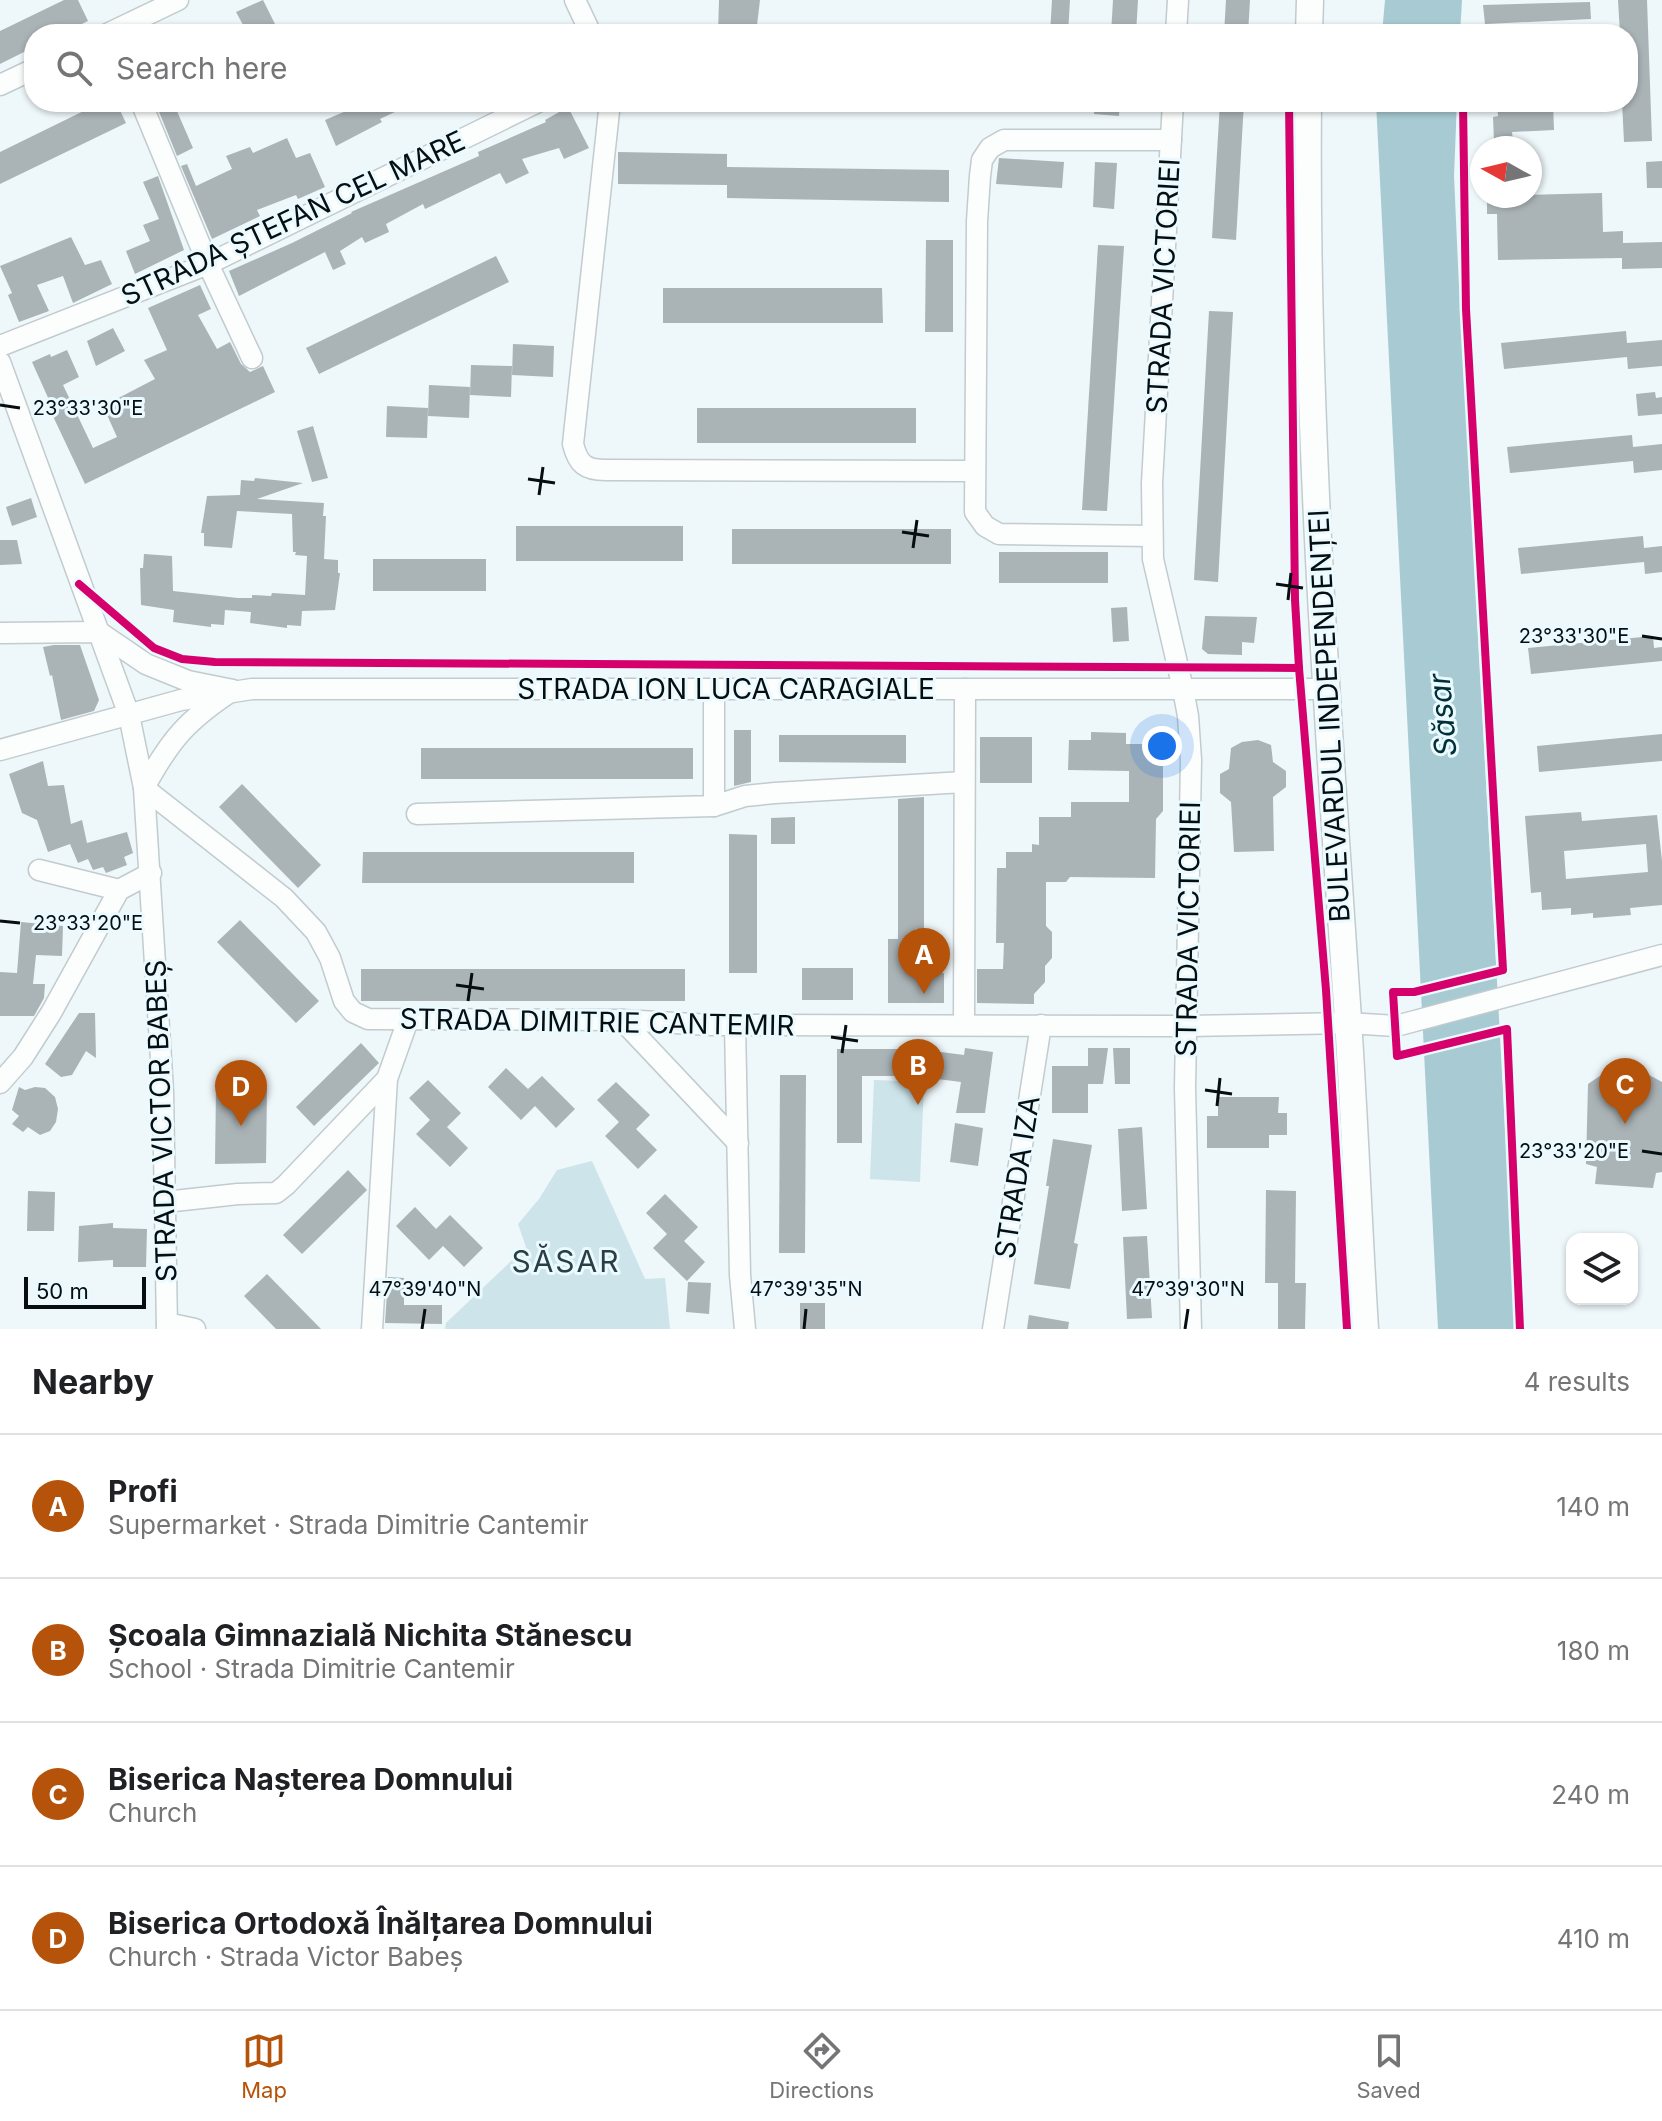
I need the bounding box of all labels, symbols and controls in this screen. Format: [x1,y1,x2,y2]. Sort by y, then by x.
search box [24,24,1638,112]
icon: search [52,46,96,90]
text: Search here [116,50,288,86]
street label: STRADA ȘTEFAN CEL MARE [116,123,470,313]
north arrow [1470,136,1542,208]
street label: STRADA VICTORIEI [1139,157,1187,415]
text: 23°33'30"E [33,396,143,420]
street label: BULEVARDUL INDEPENDENȚEI [1301,509,1357,923]
text: 23°33'30"E [1519,624,1629,648]
water label: Săsar [1420,671,1464,758]
street label: STRADA ION LUCA CARAGIALE [517,672,935,706]
your location [1142,726,1182,766]
street label: STRADA VICTORIEI [1169,801,1207,1057]
text: 23°33'20"E [33,911,143,935]
pin: A [898,928,950,994]
street label: STRADA VICTOR BABEȘ [138,959,184,1283]
street label: STRADA DIMITRIE CANTEMIR [399,1002,795,1042]
pin: B [892,1039,944,1105]
pin: C [1599,1058,1651,1124]
pin: D [215,1060,267,1126]
street label: STRADA IZA [987,1093,1047,1261]
text: 23°33'20"E [1519,1139,1629,1163]
map controls [1566,1233,1638,1305]
button: layers [1566,1233,1638,1305]
district label: SĂSAR [511,1243,621,1279]
scale bar [24,1273,146,1309]
text: 47°39'40"N [369,1277,481,1301]
text: 47°39'35"N [750,1277,863,1301]
text: 47°39'30"N [1131,1277,1245,1301]
text: 50 m [36,1278,89,1304]
text: Nearby [32,1361,154,1402]
text: 4 results [1524,1366,1630,1397]
text: Profi [108,1473,178,1509]
text: A [48,1491,68,1522]
text: 140 m [1556,1491,1630,1522]
text: Supermarket · Strada Dimitrie Cantemir [108,1509,589,1540]
text: Școala Gimnazială Nichita Stănescu [108,1617,633,1653]
text: B [49,1635,67,1666]
text: 180 m [1557,1635,1630,1666]
text: School · Strada Dimitrie Cantemir [108,1653,515,1684]
text: Biserica Nașterea Domnului [108,1761,513,1797]
text: C [48,1779,68,1810]
text: 240 m [1551,1779,1630,1810]
text: Church [108,1797,197,1828]
text: Biserica Ortodoxă Înălțarea Domnului [108,1905,653,1941]
text: D [49,1923,67,1954]
text: 410 m [1557,1923,1630,1954]
text: Church · Strada Victor Babeș [108,1941,463,1972]
tab: Map [241,2029,287,2103]
tab: Directions [769,2029,874,2103]
tab: Saved [1356,2029,1421,2103]

